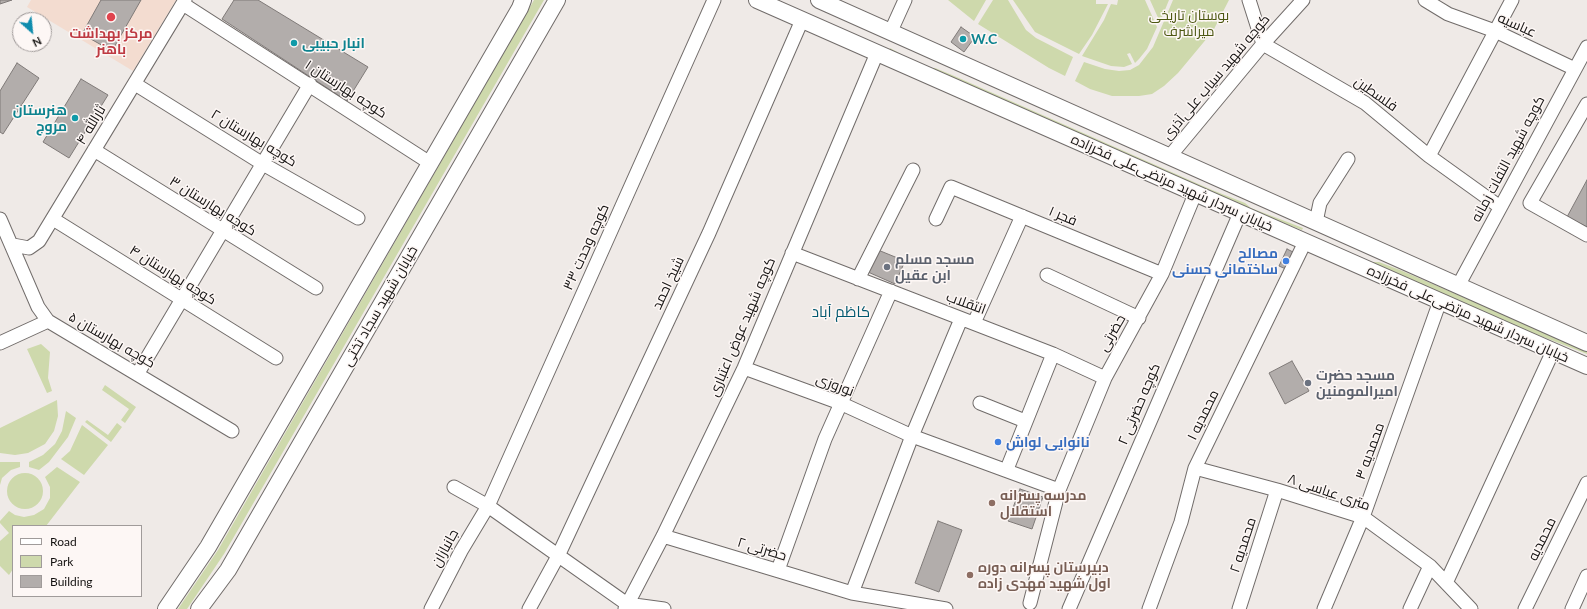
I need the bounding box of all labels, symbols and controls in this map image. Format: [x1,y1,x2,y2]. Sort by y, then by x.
park label: بوستان تاریخی میراشرف [1149,7,1229,40]
street label: عباسیه [1495,9,1539,41]
marker: مرکز بهداشت باهنر [105,11,117,23]
street label: کوچه شهید سیاب علی‌آذری [1159,11,1273,143]
north arrow [12,12,52,52]
place label: مرکز بهداشت باهنر [69,25,153,58]
place label: W.C [971,31,997,47]
marker: W.C [958,34,968,44]
text: N [30,35,44,50]
place label: انبار حبیبی [302,35,365,51]
marker: انبار حبیبی [289,38,299,48]
street label: کوچه بهارستان ۱ [302,56,390,122]
street label: فلسطین [1351,73,1401,115]
street label: کوچه شهید التفات زمانه [1468,93,1548,225]
place label: هنرستان مروج [13,102,67,134]
street label: ثارالله ۴ [73,102,109,148]
street label: کوچه بهارستان ۲ [208,106,300,170]
marker: هنرستان مروج [70,113,80,123]
street label: خیابان سردار شهید مرتضی‌علی فخرزاده [1068,131,1276,235]
street label: کوچه بهارستان ۳ [166,173,260,239]
street label: کوچه وحدت ۳۳ [559,201,613,293]
street label: فجر ۱ [1046,203,1080,229]
street label: کوچه بهارستان ۴ [127,242,219,308]
street label: خیابان شهید سجاد تختی [339,243,421,369]
place label: مصالح ساختمانی حسنی [1172,245,1278,278]
place label: مسجد مسلم ابن عقیل [895,251,975,284]
street label: شیخ احمد [648,254,688,312]
street label: کوچه شهید عوض اعتباری [705,255,779,399]
marker: مصالح ساختمانی حسنی [1281,256,1291,266]
marker: مسجد مسلم ابن عقیل [882,262,892,272]
street label: خیابان سردار شهید مرتضی‌علی فخرزاده [1364,262,1572,366]
street label: انتقلاب [944,288,988,318]
district label: کاظم آباد [812,303,870,321]
street label: کوچه بهارستان ۵ [66,308,158,372]
street label: حضرتی [1095,312,1129,354]
street label: کوچه حضرتی ۲ [1114,361,1164,447]
place label: مسجد حضرت امیرالمومنین [1316,367,1398,400]
street label: نوروزی [814,370,856,400]
marker: مسجد حضرت امیرالمومنین [1303,378,1313,388]
street label: محمدیه ۱ [1184,387,1222,443]
street label: محمدیه ۳ [1352,420,1388,482]
place label: نانوایی لواش [1006,434,1090,450]
marker: نانوایی لواش [993,437,1003,447]
street label: ۸ متری عباسی [1285,470,1373,514]
place label: مدرسه پسرانه استقلال [1000,487,1087,520]
marker: مدرسه پسرانه استقلال [987,498,997,508]
street label: محمدیه ۲ [1226,515,1260,575]
street label: محمدیه [1524,515,1560,563]
legend [12,525,142,597]
street label: جانبازان [428,526,462,570]
text: Road [50,534,77,549]
street label: حضرتی ۲ [735,534,789,564]
text: Park [50,554,73,569]
place label: دبیرستان پسرانه دوره اول شهید مهدی زاده [978,559,1111,592]
marker: دبیرستان پسرانه دوره اول شهید مهدی زاده [965,570,975,580]
text: Building [50,574,93,589]

